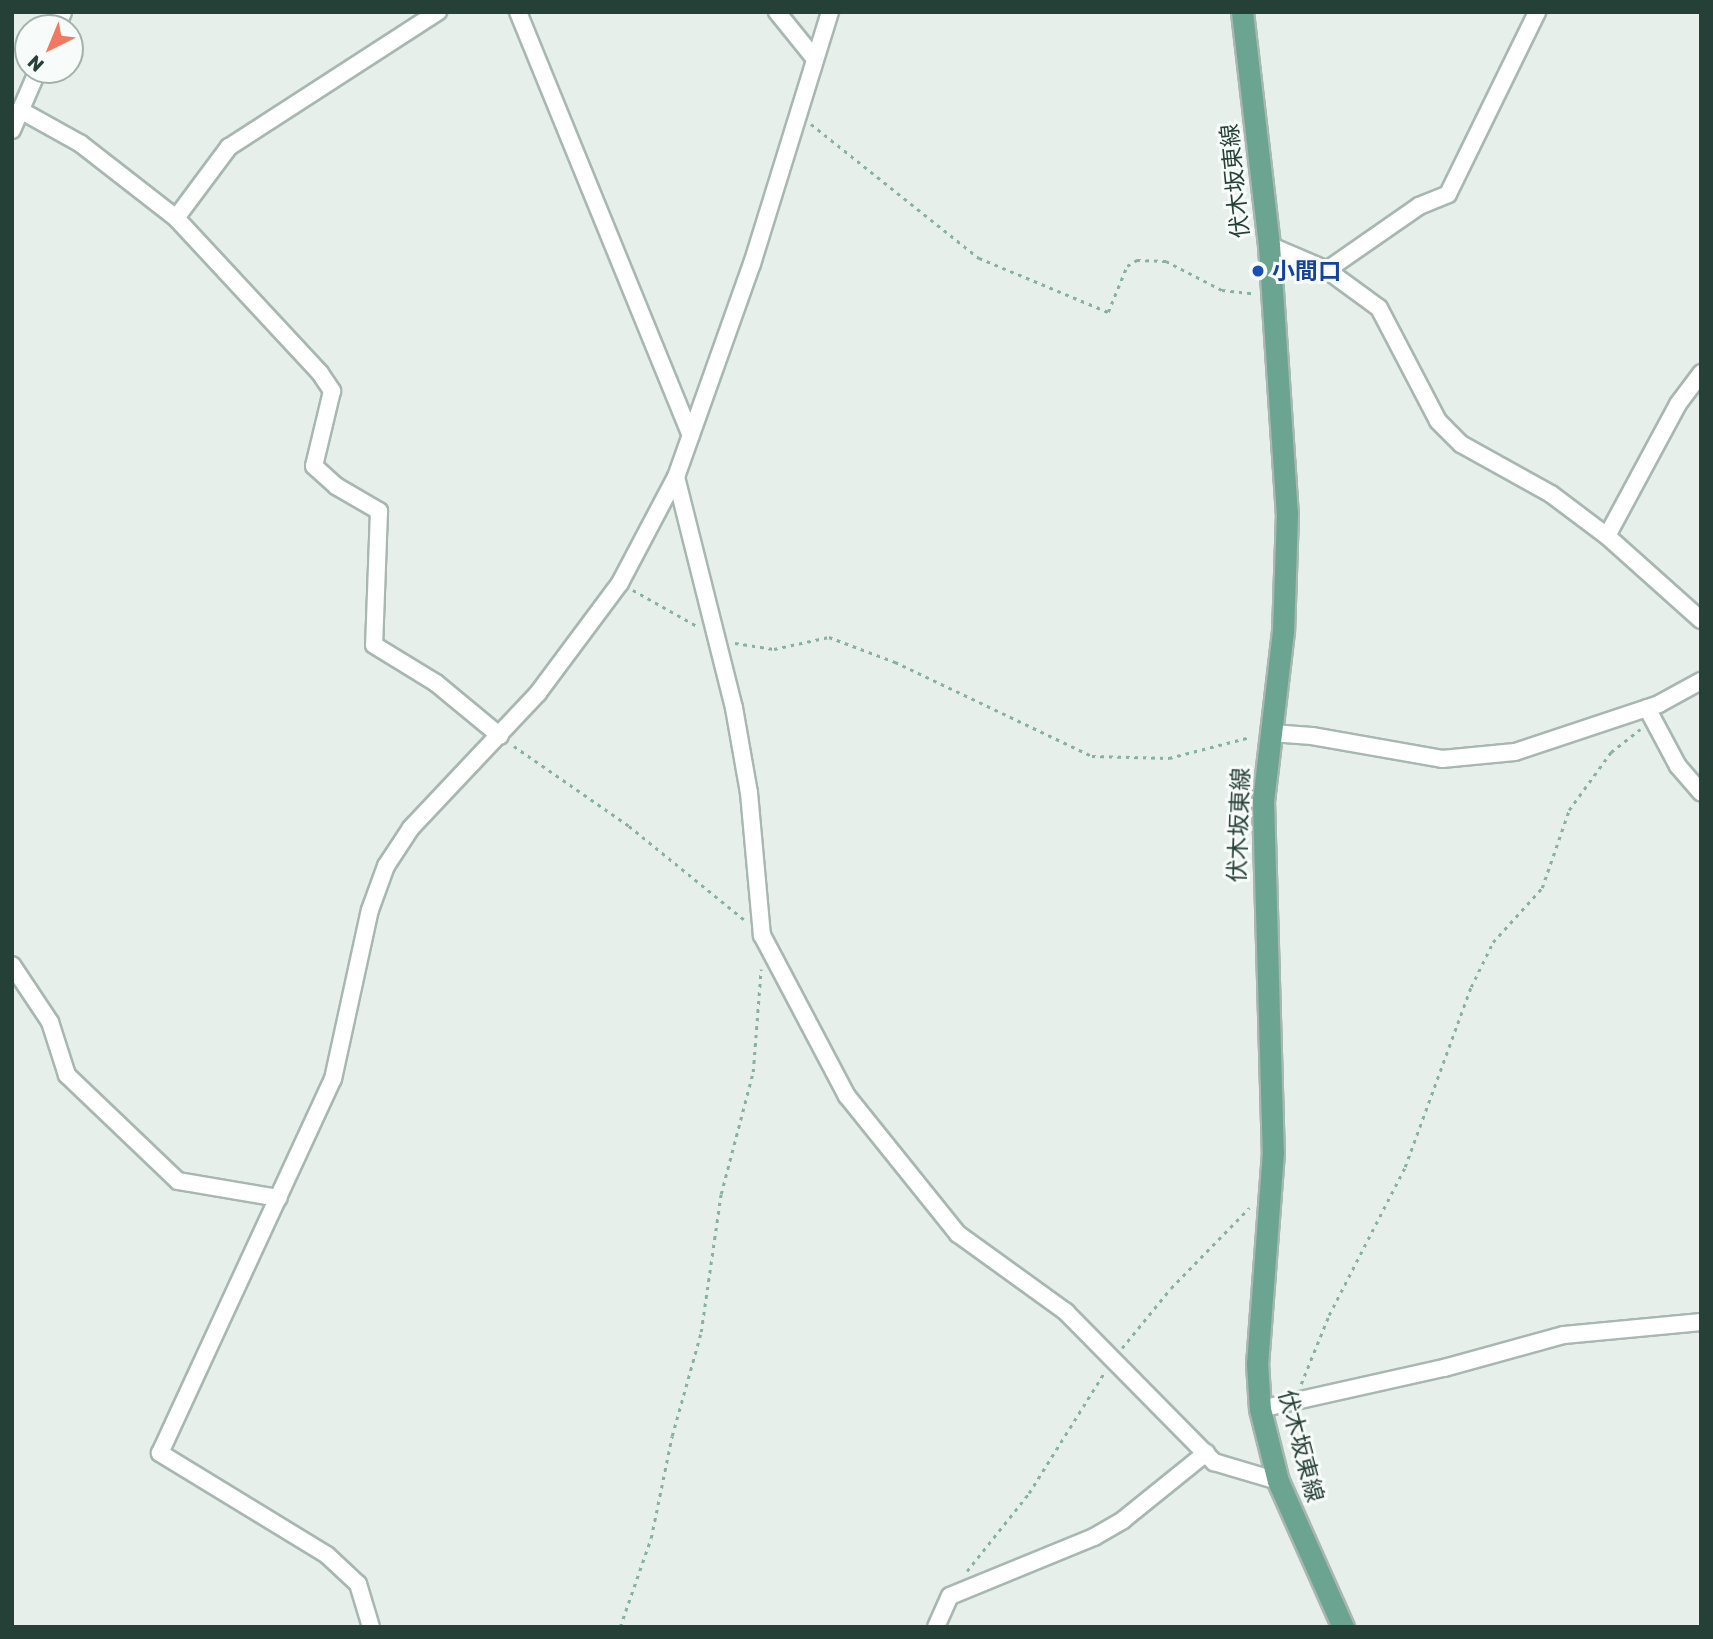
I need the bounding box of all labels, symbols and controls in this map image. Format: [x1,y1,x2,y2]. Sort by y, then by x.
north arrow [14,14,84,84]
text: N [23,50,49,76]
street label: 伏木坂東線 [1215,122,1255,240]
place label: 小間口 [1272,257,1341,285]
marker: 小間口 [1250,263,1266,279]
street label: 伏木坂東線 [1223,767,1255,883]
street label: 伏木坂東線 [1273,1387,1329,1505]

